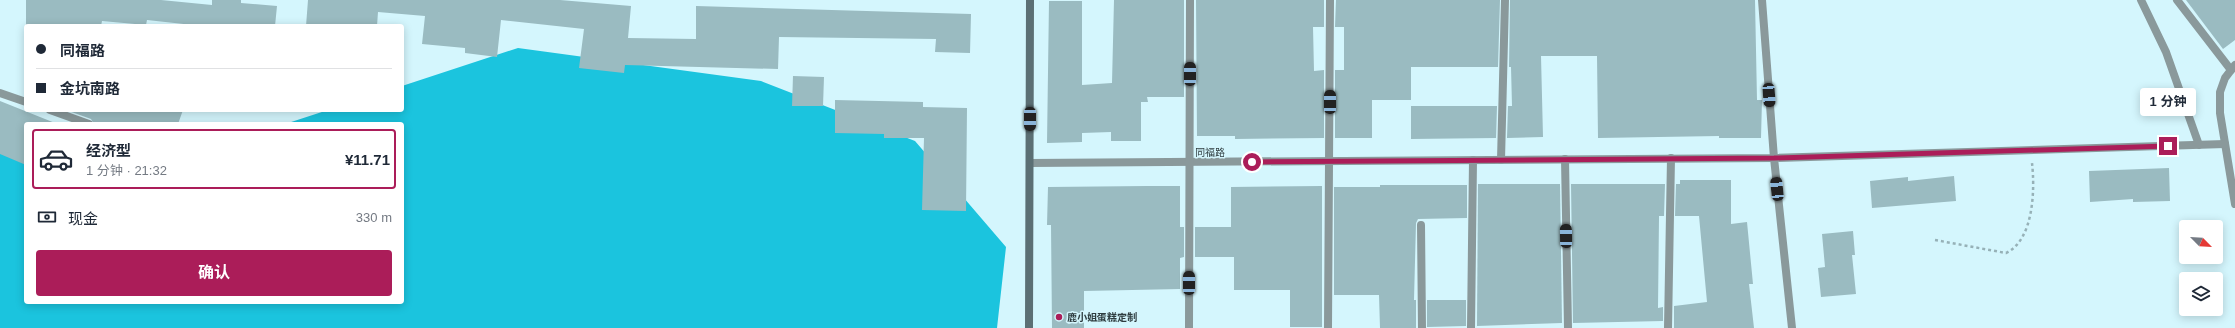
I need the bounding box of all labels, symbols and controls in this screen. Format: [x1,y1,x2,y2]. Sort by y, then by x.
text: 同福路 [60,42,105,59]
car [1184,62,1196,86]
text: 金坑南路 [60,80,120,97]
car [1762,83,1776,107]
callout: 1 分钟 [2140,88,2196,116]
car [1324,90,1336,114]
text: 1 分钟 [2150,94,2186,109]
car [1024,107,1036,131]
route end [2159,137,2177,155]
icon: car [38,141,74,177]
text: 经济型 [86,142,131,159]
street label: 同福路 [1195,147,1225,158]
text: ¥11.71 [345,151,390,168]
route start [1243,153,1261,171]
text: 1 分钟 · 21:32 [86,163,167,178]
car [1770,176,1784,202]
icon: cash [36,206,58,228]
text: 现金 [68,210,98,227]
text: 330 m [356,210,392,225]
north arrow [2179,220,2223,264]
map controls [2179,220,2223,316]
car [1560,224,1572,248]
button: 确认 [36,250,392,296]
car [1183,271,1195,295]
button: layers [2179,272,2223,316]
place label: 鹿小姐蛋糕定制 [1067,311,1137,323]
marker: 鹿小姐蛋糕定制 [1054,312,1064,322]

